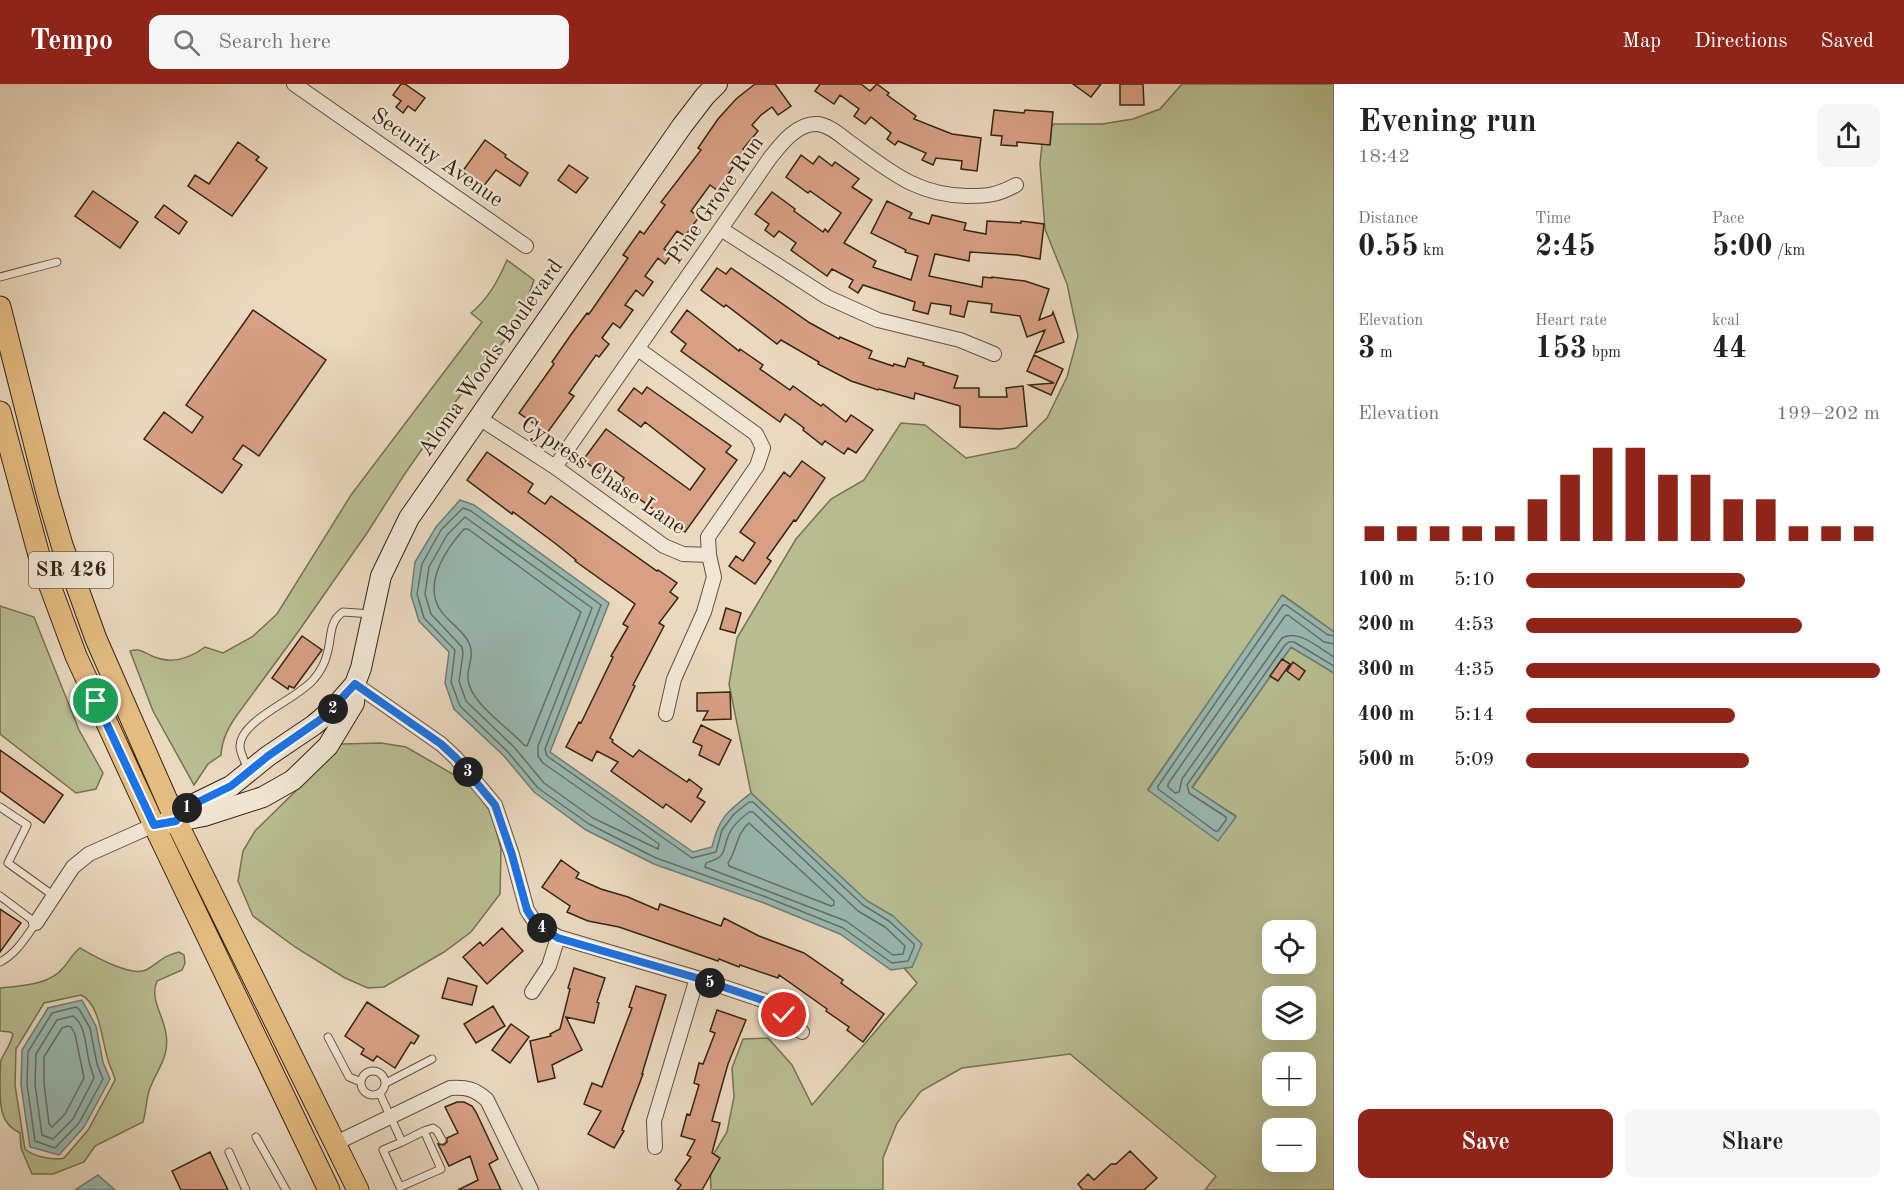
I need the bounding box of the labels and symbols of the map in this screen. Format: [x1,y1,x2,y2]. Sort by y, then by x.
street label: Security Avenue [367,104,507,212]
street label: Pine Grove Run [664,132,768,268]
street label: Aloma Woods Boulevard [415,256,567,460]
street label: Cypress Chase Lane [517,413,689,539]
road number: SR 426 [29,552,113,588]
pin [70,675,121,726]
pin: 2 [318,694,348,724]
pin: 3 [453,757,483,787]
pin: 1 [172,793,202,823]
pin: 4 [527,913,557,943]
pin: 5 [695,968,725,998]
pin [758,989,809,1040]

